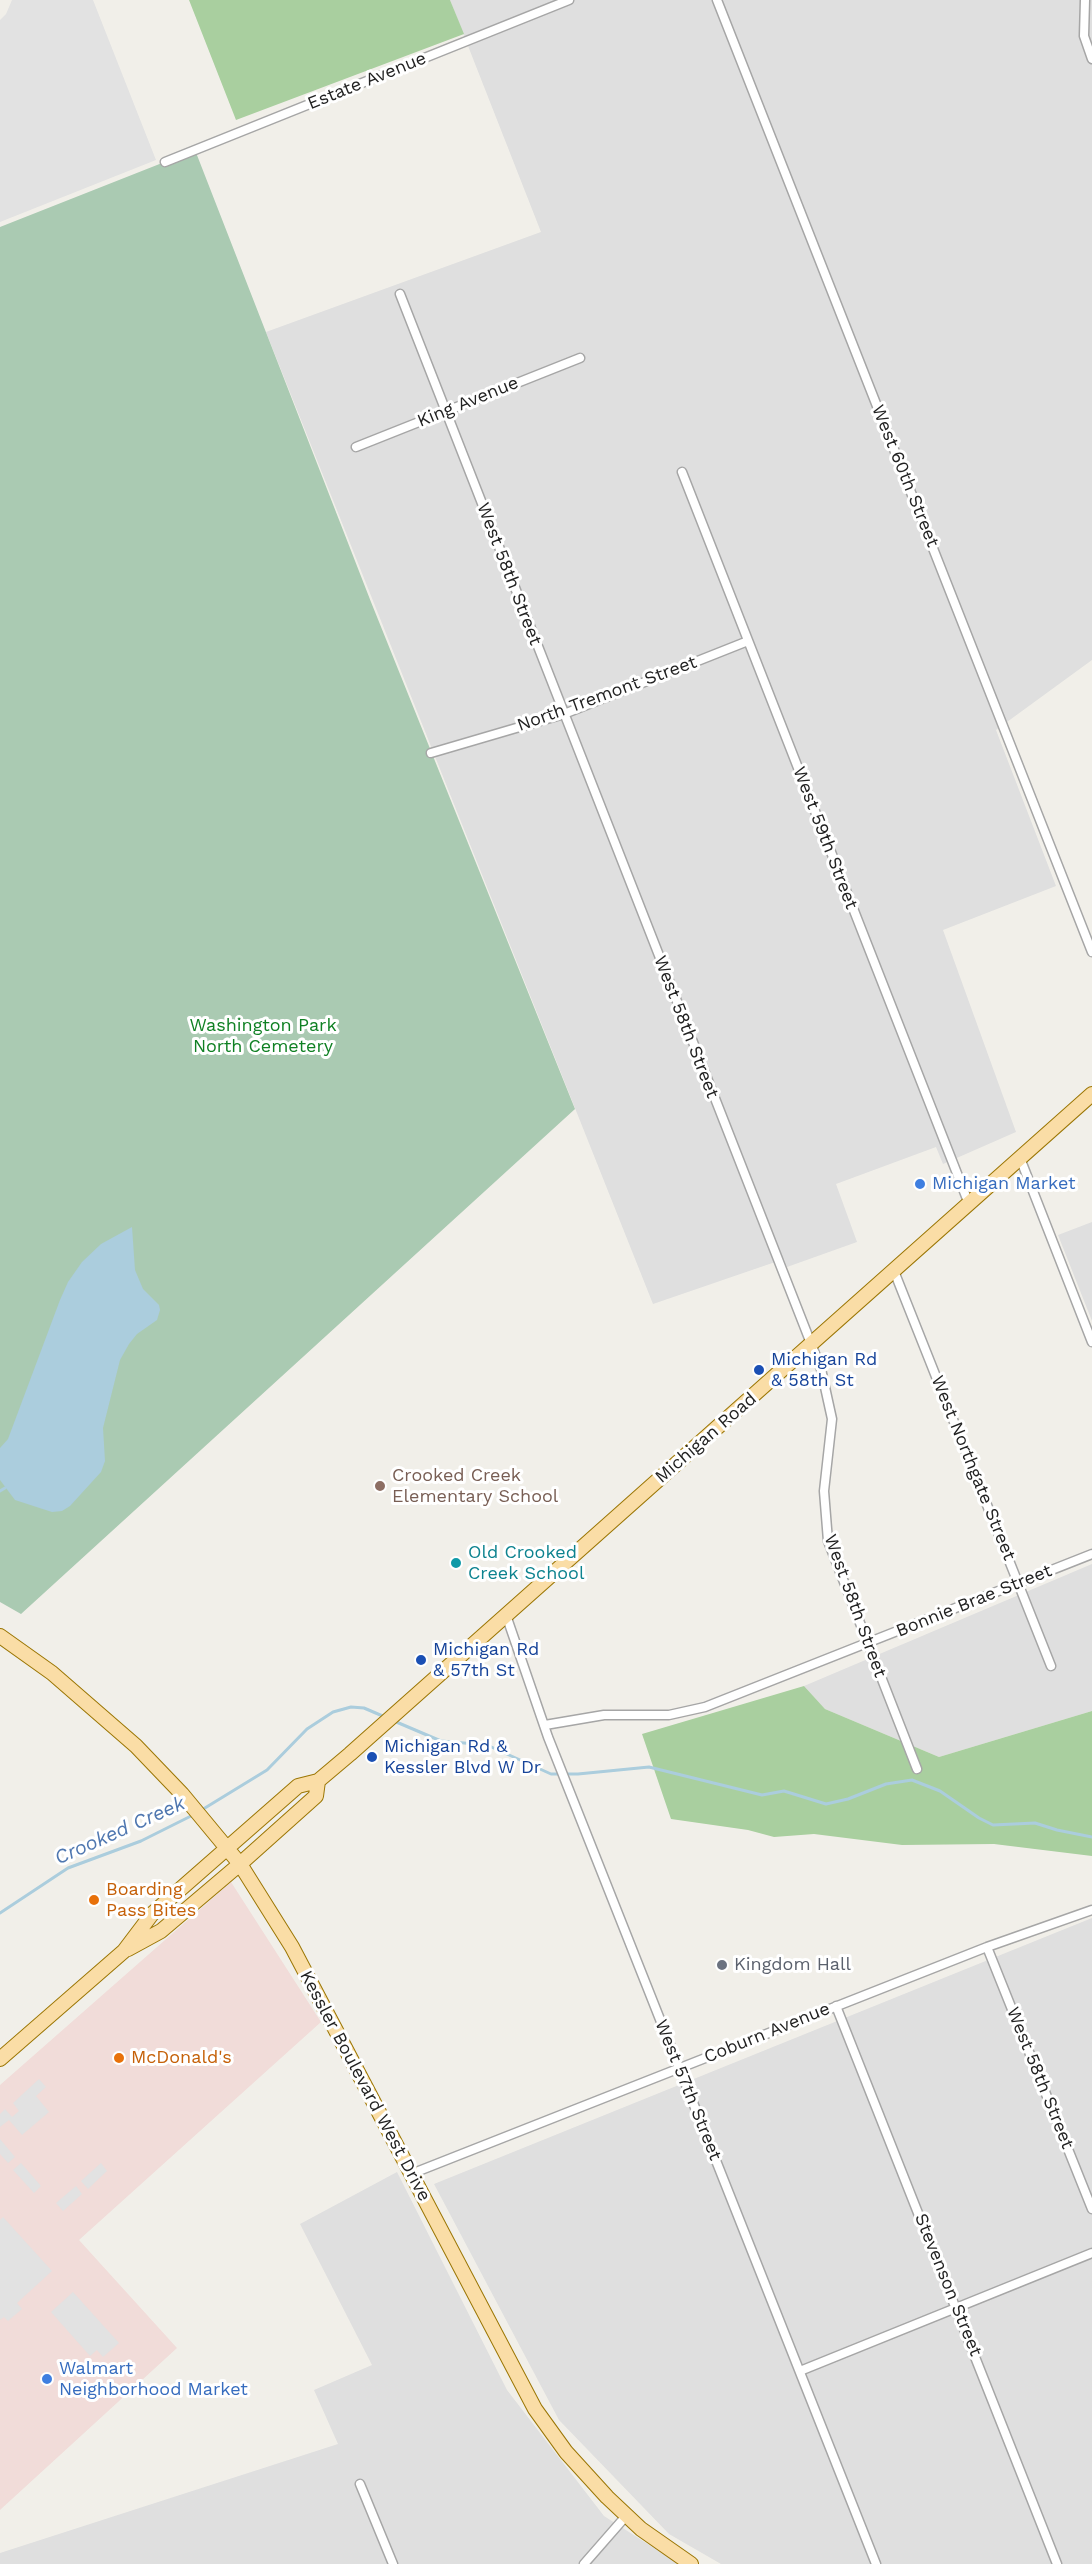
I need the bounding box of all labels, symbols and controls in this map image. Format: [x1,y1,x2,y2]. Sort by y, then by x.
street label: Estate Avenue [305,47,429,115]
street label: King Avenue [414,372,522,432]
street label: West 60th Street [867,402,943,550]
street label: West 58th Street [472,500,546,648]
street label: North Tremont Street [514,651,700,737]
street label: West 59th Street [788,764,862,912]
street label: West 58th Street [649,953,723,1101]
park label: Washington Park North Cemetery [189,1015,337,1058]
place label: Michigan Market [932,1173,1076,1195]
marker: Michigan Market [913,1177,927,1191]
place label: Michigan Rd & 58th St [771,1349,877,1392]
marker: Michigan Rd & 58th St [752,1363,766,1377]
street label: West Northgate Street [926,1373,1020,1563]
street label: Michigan Road [651,1388,761,1488]
place label: Crooked Creek Elementary School [392,1465,558,1508]
marker: Crooked Creek Elementary School [373,1479,387,1493]
street label: West 58th Street [819,1531,891,1681]
place label: Old Crooked Creek School [468,1542,584,1584]
marker: Old Crooked Creek School [449,1556,463,1570]
street label: Bonnie Brae Street [893,1560,1055,1642]
place label: Michigan Rd & 57th St [433,1639,539,1682]
marker: Michigan Rd & 57th St [414,1653,428,1667]
place label: Michigan Rd & Kessler Blvd W Dr [384,1736,541,1778]
marker: Michigan Rd & Kessler Blvd W Dr [365,1750,379,1764]
water label: Crooked Creek [51,1792,189,1870]
place label: Boarding Pass Bites [106,1879,196,1922]
marker: Boarding Pass Bites [87,1893,101,1907]
place label: Kingdom Hall [734,1954,851,1976]
marker: Kingdom Hall [715,1958,729,1972]
street label: Kessler Boulevard West Drive [295,1967,435,2205]
street label: Coburn Avenue [701,1998,833,2068]
street label: West 58th Street [1002,2004,1078,2152]
street label: West 57th Street [650,2017,726,2163]
place label: McDonald's [131,2047,232,2069]
marker: McDonald's [112,2051,126,2065]
street label: Stevenson Street [910,2211,986,2359]
place label: Walmart Neighborhood Market [59,2358,248,2400]
marker: Walmart Neighborhood Market [40,2372,54,2386]

